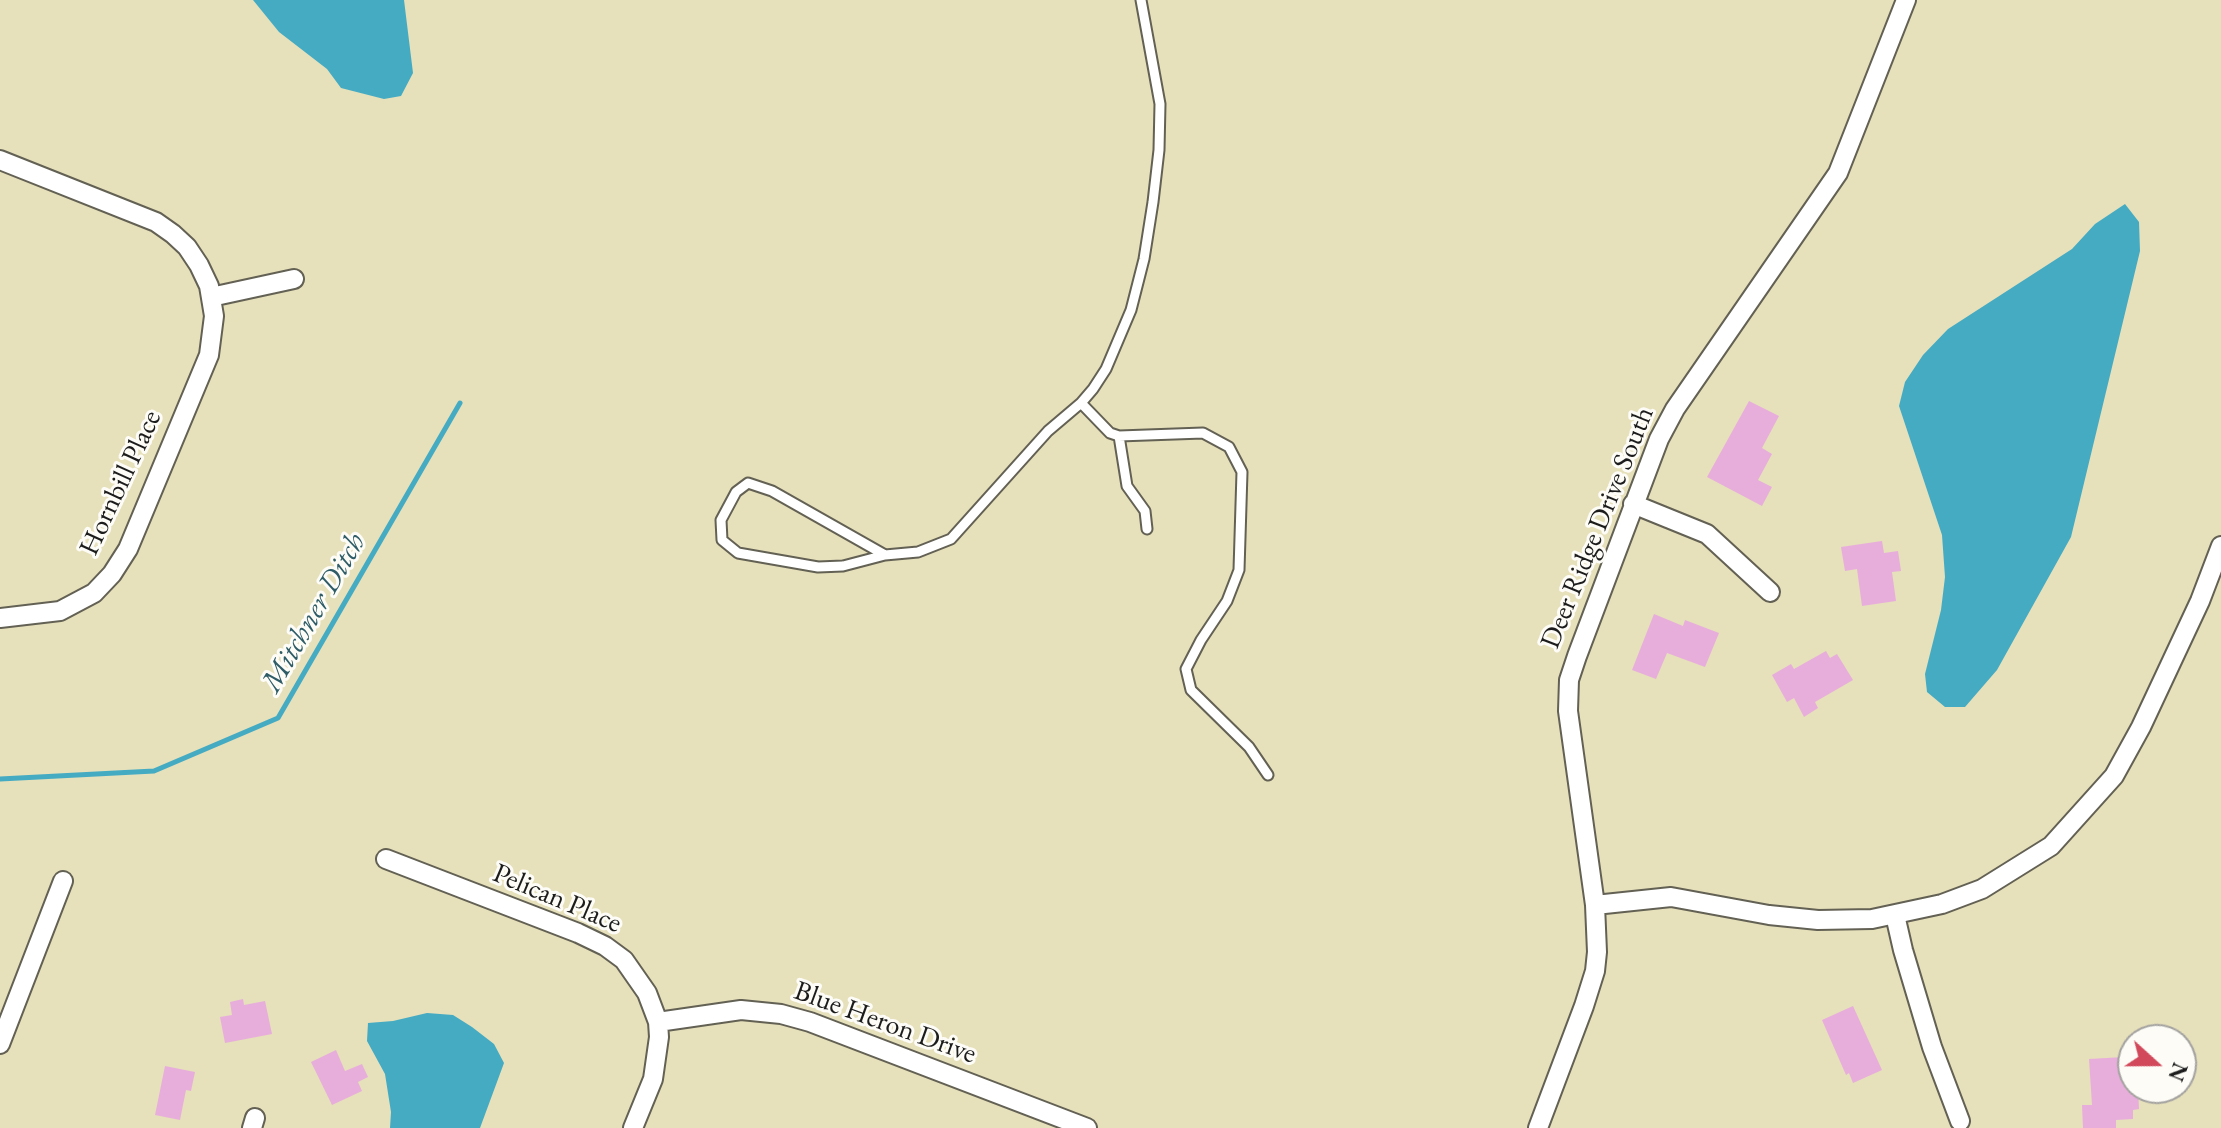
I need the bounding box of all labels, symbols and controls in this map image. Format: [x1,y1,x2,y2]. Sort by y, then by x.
street label: Deer Ridge Drive South [1534,402,1662,654]
street label: Hornbill Place [73,405,169,561]
water label: Mitchner Ditch [254,527,374,699]
street label: Pelican Place [488,857,626,941]
street label: Blue Heron Drive [789,974,981,1072]
north arrow [2117,1024,2197,1104]
text: N [2161,1059,2195,1086]

